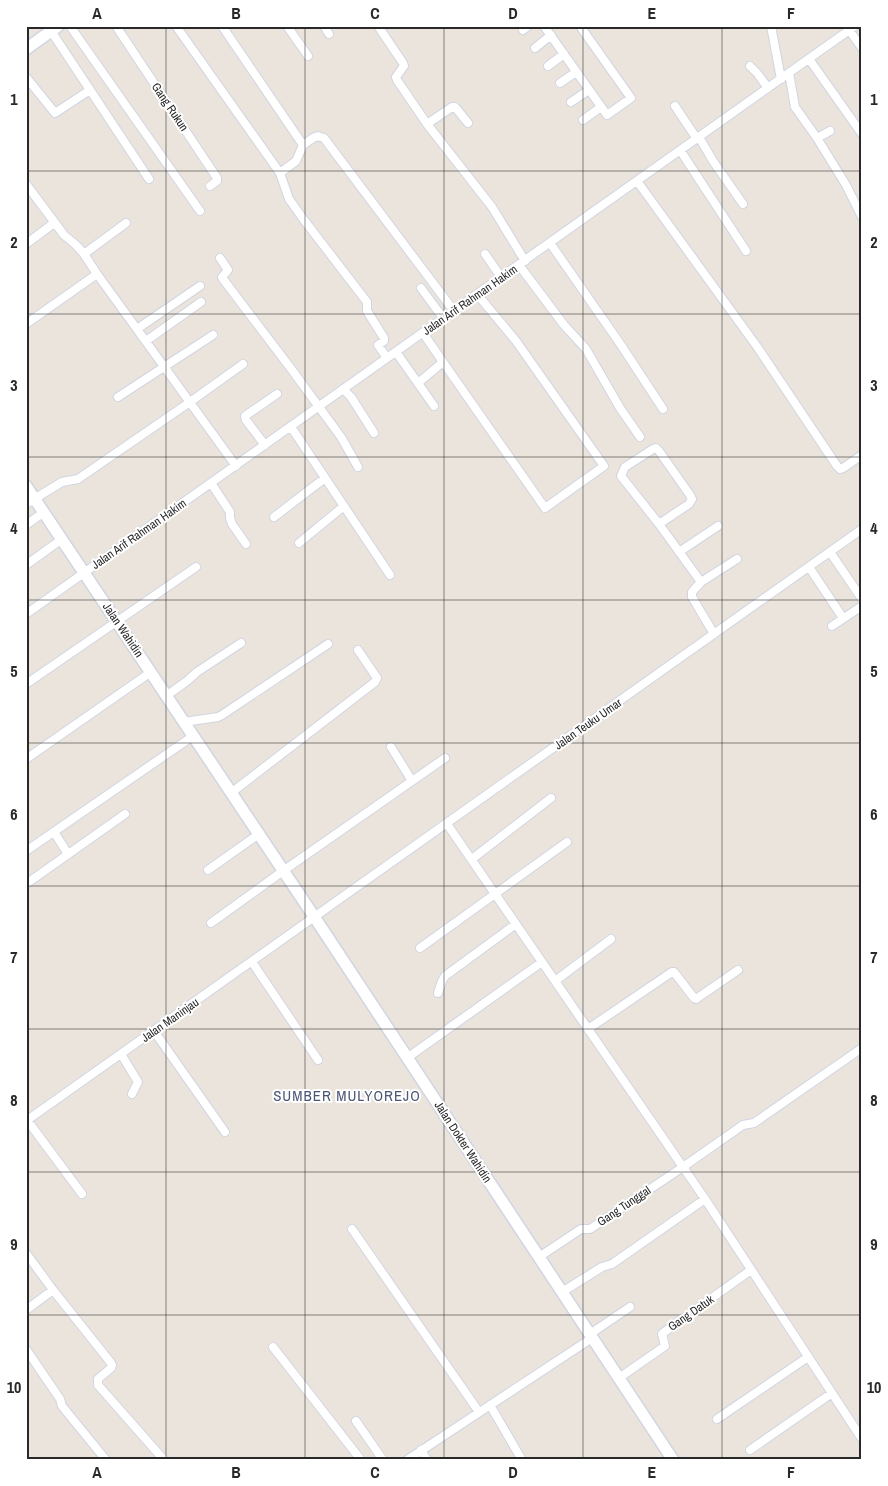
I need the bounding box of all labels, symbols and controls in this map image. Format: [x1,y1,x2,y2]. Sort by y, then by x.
text: A [92,2,102,24]
text: B [231,2,241,24]
text: C [370,2,380,24]
text: D [508,2,518,24]
text: E [648,2,657,24]
text: F [787,2,795,24]
street label: Gang Rukun [148,80,192,134]
text: 1 [10,88,18,110]
text: 1 [870,88,878,110]
text: 2 [10,231,18,253]
text: 2 [870,231,878,253]
street label: Jalan Arif Rahman Hakim [419,261,521,339]
text: 3 [10,374,18,396]
text: 3 [870,374,878,396]
street label: Jalan Arif Rahman Hakim [88,495,190,573]
text: 4 [10,517,18,539]
text: 4 [870,517,878,539]
street label: Jalan Wahidin [99,600,147,660]
text: 5 [10,660,18,682]
text: 5 [870,660,878,682]
street label: Jalan Teuku Umar [551,694,626,753]
text: 6 [10,803,18,825]
text: 6 [870,803,878,825]
text: 7 [10,946,18,968]
text: 7 [870,946,878,968]
street label: Jalan Maninjau [138,994,202,1046]
district label: SUMBER MULYOREJO [273,1085,421,1106]
text: 8 [10,1089,18,1111]
text: 8 [870,1089,878,1111]
street label: Jalan Dokter Wahidin [431,1098,495,1186]
street label: Gang Tunggal [594,1182,654,1230]
text: 9 [10,1233,18,1255]
text: 9 [870,1233,878,1255]
street label: Gang Datuk [665,1291,717,1335]
text: 10 [7,1376,21,1398]
text: 10 [867,1376,881,1398]
text: A [92,1461,102,1483]
text: B [231,1461,241,1483]
text: C [370,1461,380,1483]
text: D [508,1461,518,1483]
text: E [648,1461,657,1483]
text: F [787,1461,795,1483]

